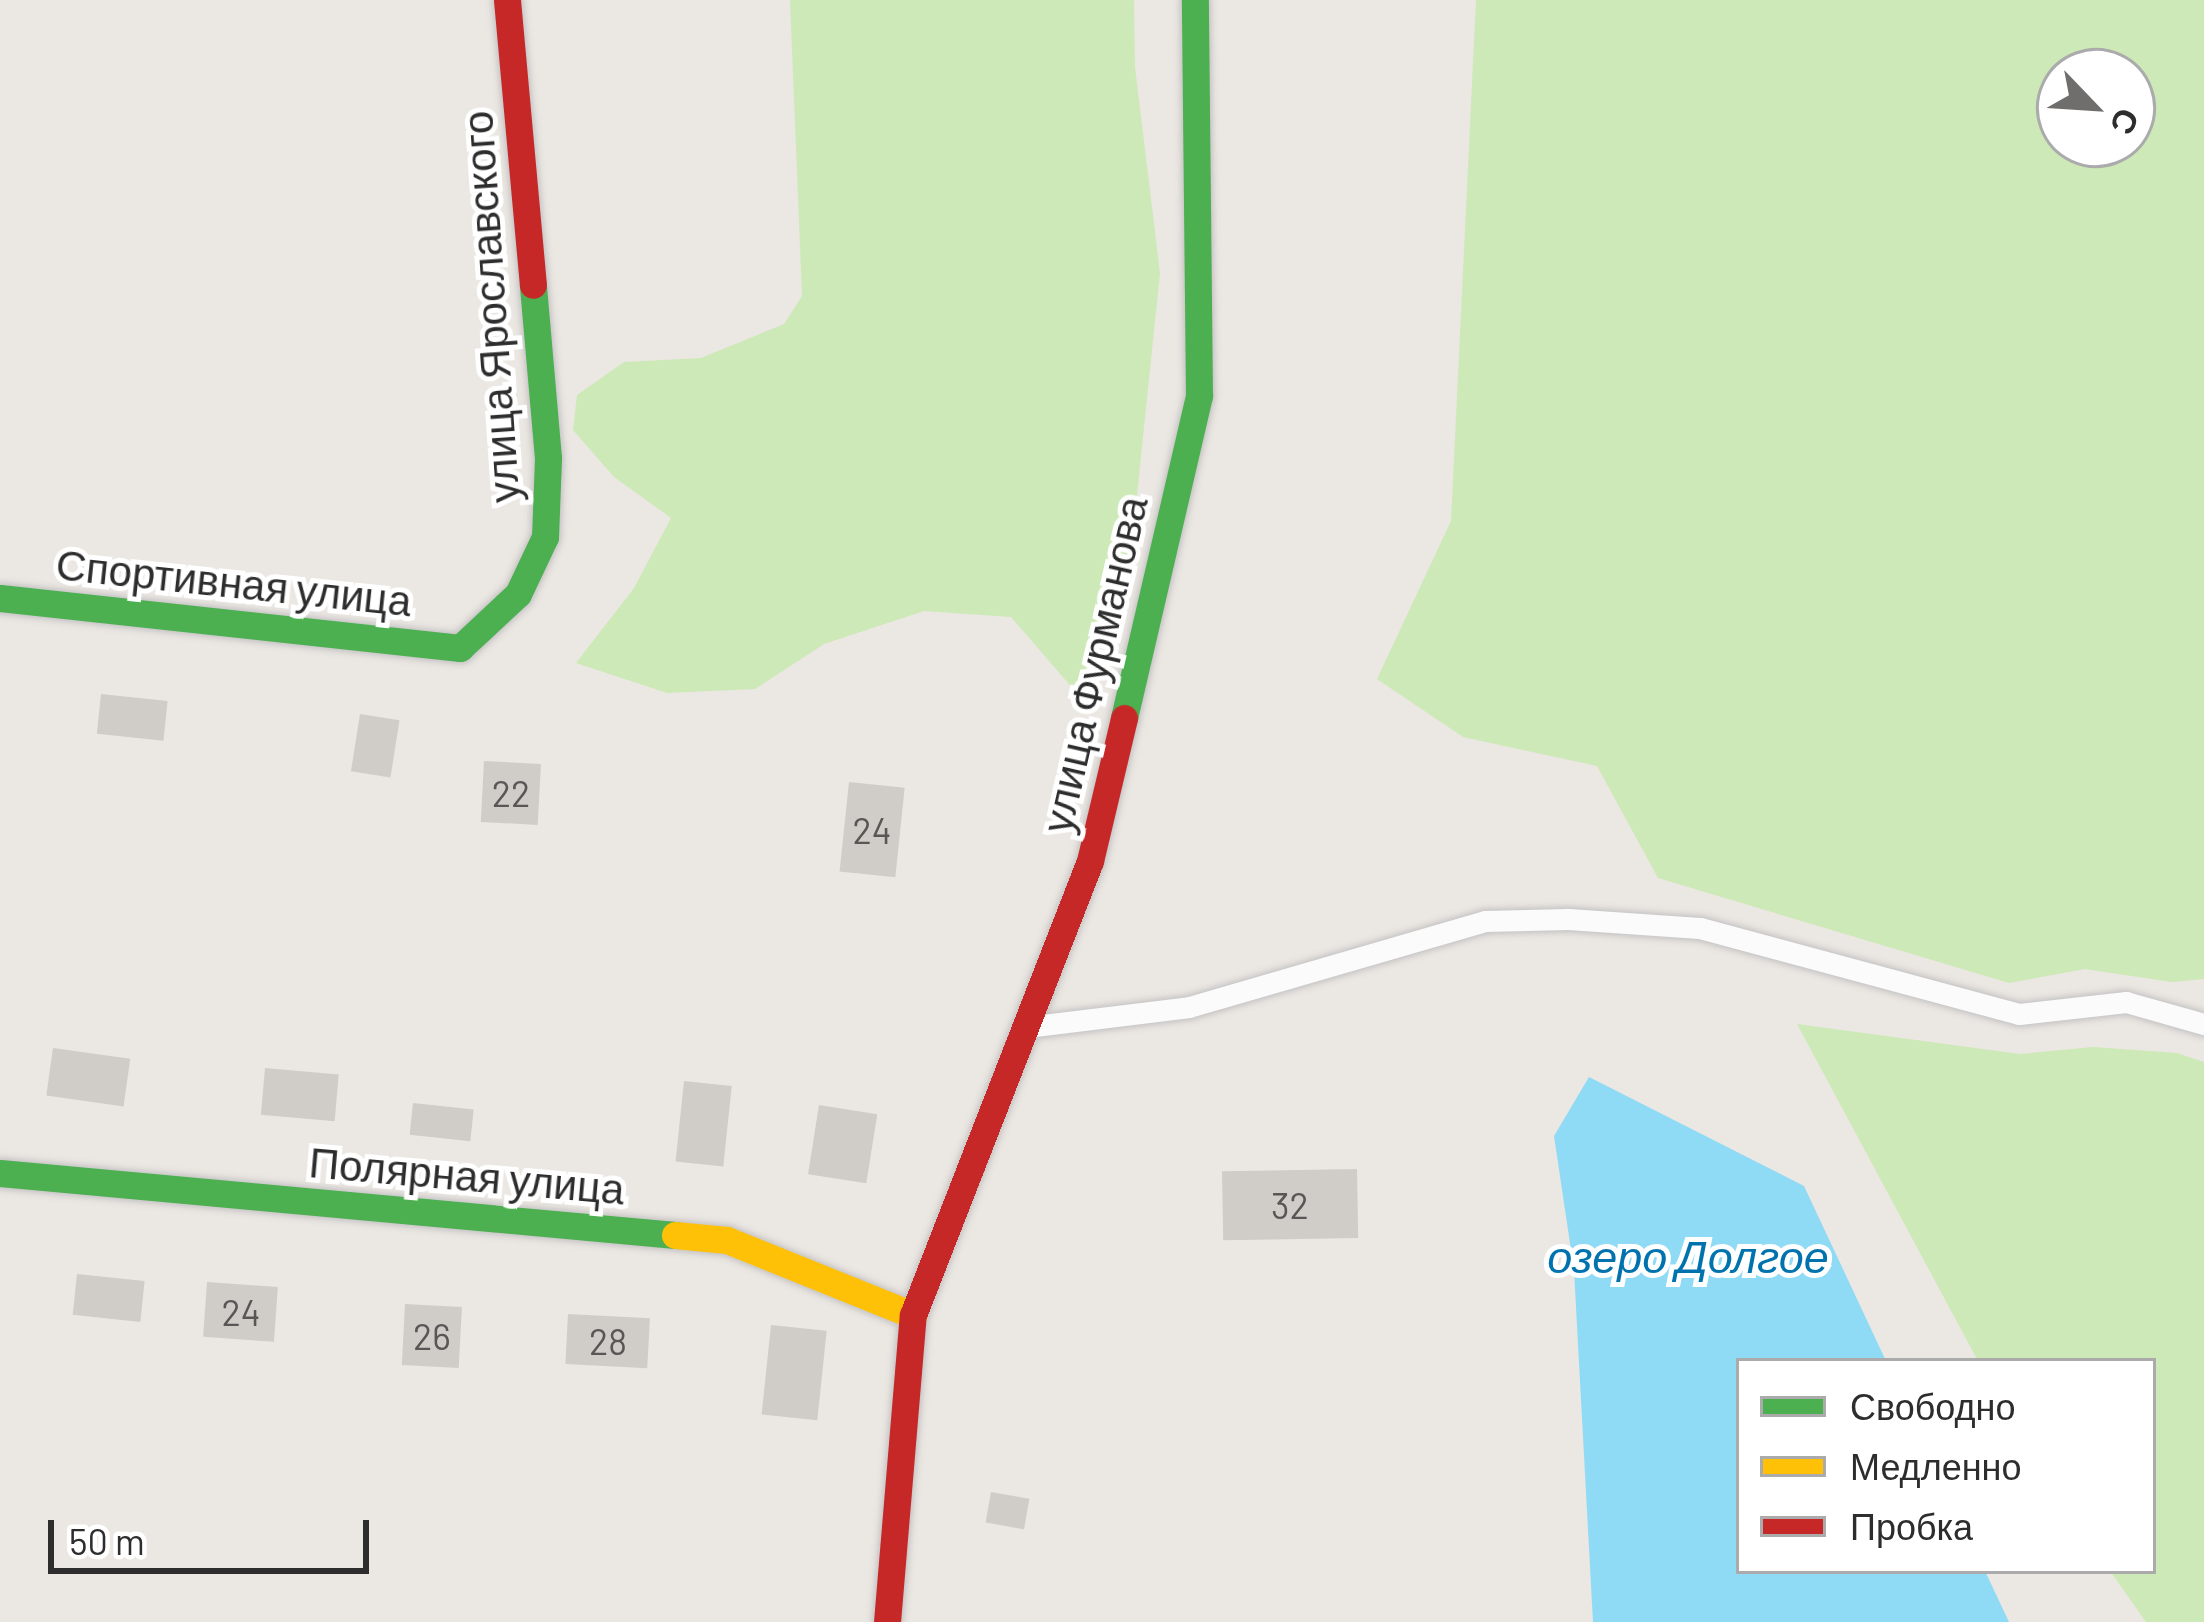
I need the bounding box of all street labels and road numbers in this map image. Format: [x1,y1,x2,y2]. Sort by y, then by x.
street label: улица Ярославского [450,109,528,505]
street label: улица Фурманова [1030,491,1156,837]
street label: Спортивная улица [54,537,414,625]
street label: Полярная улица [307,1135,627,1213]

